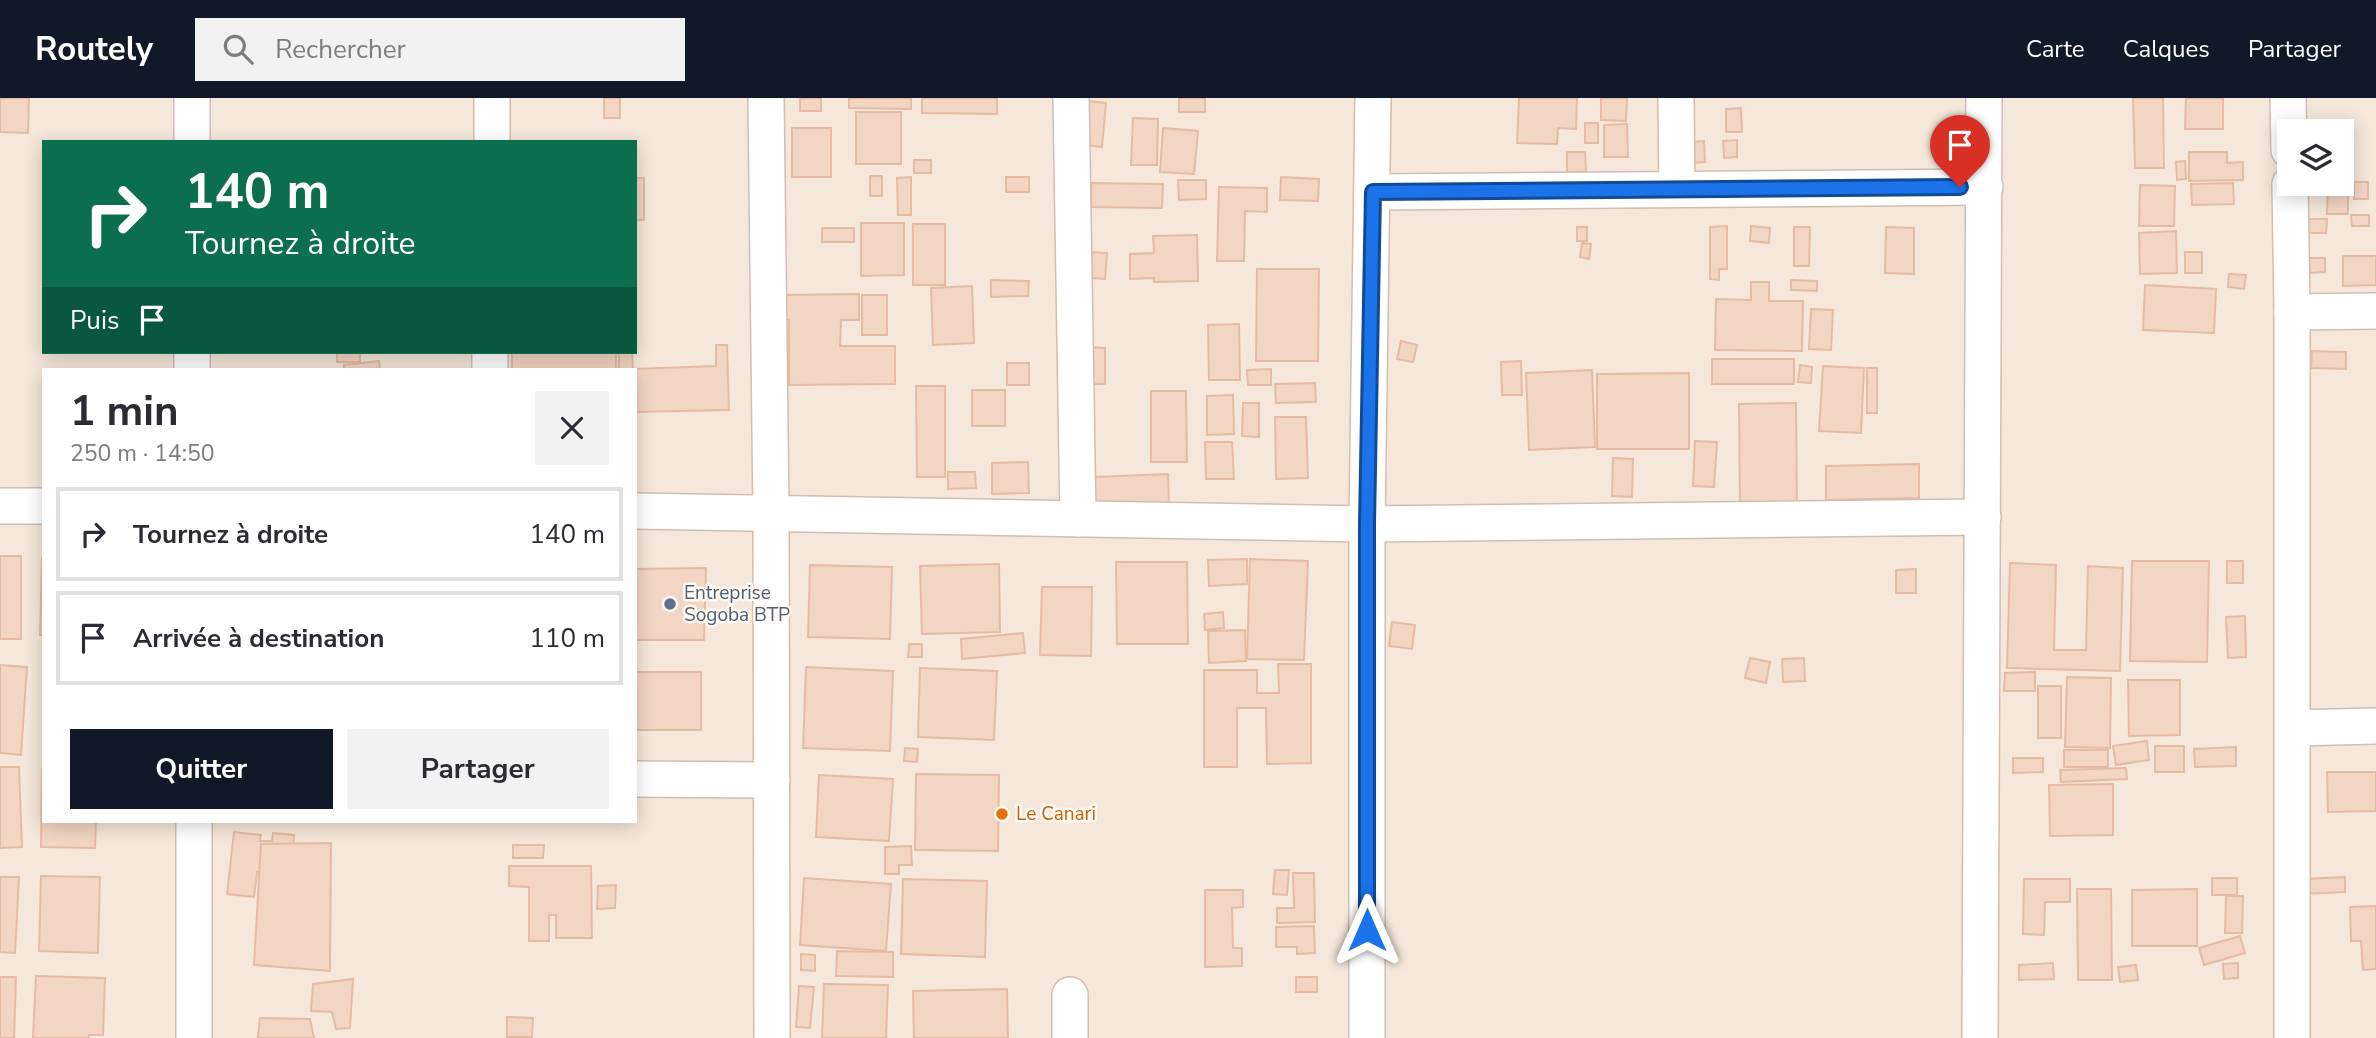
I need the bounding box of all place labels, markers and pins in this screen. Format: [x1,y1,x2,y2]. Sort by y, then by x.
pin [1930,115,1990,187]
place label: Entreprise Sogoba BTP [684,580,790,628]
marker: Entreprise Sogoba BTP [662,596,678,612]
place label: Le Canari [1016,801,1096,827]
marker: Le Canari [994,806,1010,822]

